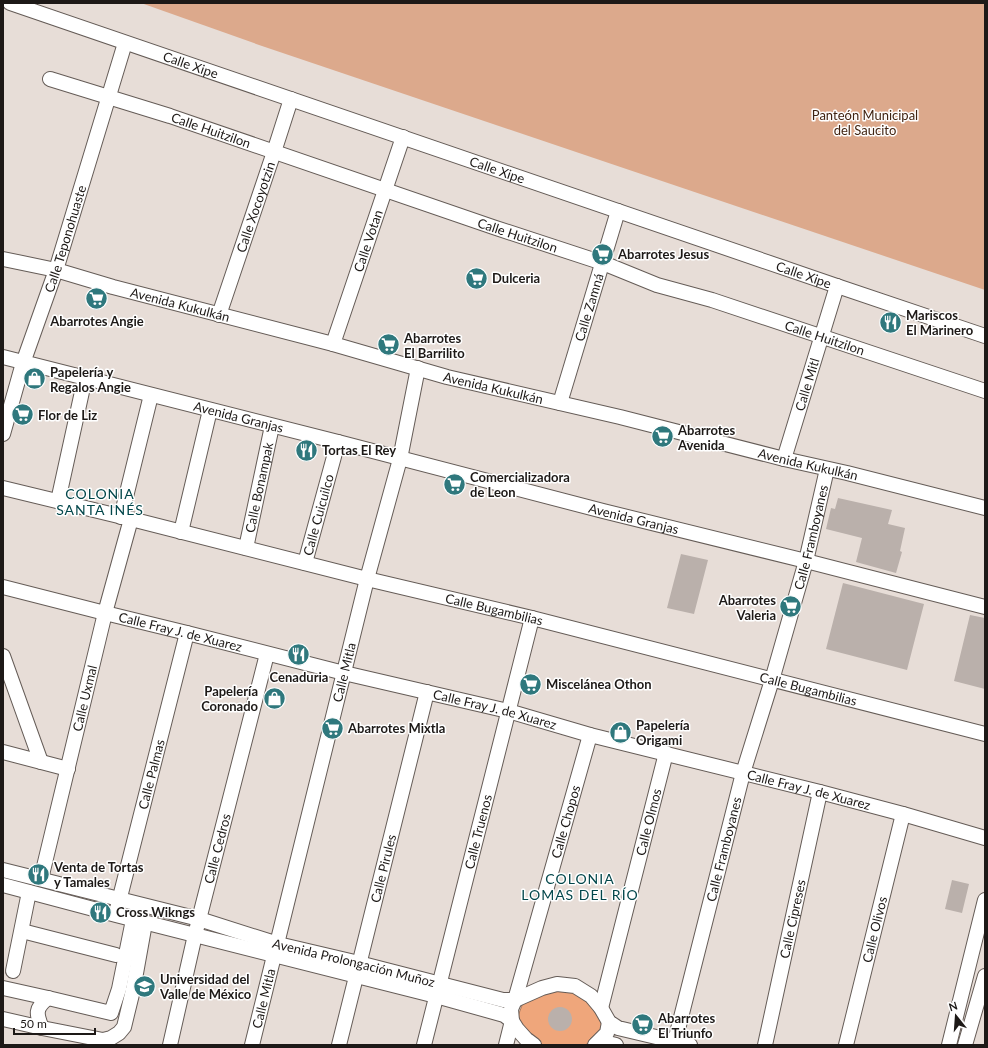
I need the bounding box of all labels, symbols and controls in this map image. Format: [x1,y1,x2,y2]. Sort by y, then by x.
street label: Calle Xipe [161,48,221,82]
park label: Panteón Municipal del Saucito [812,107,918,138]
street label: Calle Huitzilon [169,109,253,151]
street label: Calle Xipe [468,153,527,187]
street label: Calle Xocoyotzin [233,160,278,254]
street label: Calle Teponohuaste [41,183,89,295]
street label: Calle Votan [350,208,386,274]
street label: Calle Huitzilon [476,214,560,256]
supermarket icon: Abarrotes Jesus [590,241,616,267]
place label: Abarrotes Jesus [617,246,709,262]
street label: Calle Xipe [774,258,834,292]
supermarket icon: Dulceria [463,265,489,291]
place label: Dulceria [492,270,540,286]
street label: Calle Zamná [571,271,607,343]
street label: Avenida Kukulkán [129,284,232,325]
supermarket icon: Abarrotes Angie [84,286,110,312]
place label: Mariscos El Marinero [906,307,974,338]
restaurant icon: Mariscos El Marinero [877,309,903,335]
place label: Abarrotes Angie [49,313,144,329]
street label: Calle Huitzilon [783,317,867,358]
place label: Abarrotes El Barrilito [403,330,465,361]
supermarket icon: Abarrotes El Barrilito [376,332,402,358]
street label: Calle Mitl [791,356,822,413]
place label: Papelería y Regalos Angie [50,364,131,395]
shop icon: Papelería y Regalos Angie [22,366,48,392]
street label: Avenida Kukulkán [442,368,545,407]
street label: Avenida Granjas [192,398,286,436]
supermarket icon: Flor de Liz [9,402,35,428]
place label: Flor de Liz [38,407,97,423]
place label: Abarrotes Avenida [677,422,736,453]
supermarket icon: Abarrotes Avenida [650,424,676,450]
restaurant icon: Tortas El Rey [293,437,319,463]
street label: Calle Bonampak [242,440,276,534]
place label: Tortas El Rey [322,442,396,458]
street label: Avenida Kukulkán [756,445,860,483]
place label: Comercializadora de Leon [470,469,570,500]
supermarket icon: Comercializadora de Leon [442,471,468,497]
street label: Calle Cuicuilco [299,472,337,557]
street label: Calle Framboyanes [790,483,831,592]
district label: COLONIA SANTA INÉS [56,485,144,518]
street label: Avenida Granjas [587,500,681,537]
street label: Calle Bugambilias [444,590,545,629]
place label: Abarrotes Valeria [718,592,776,623]
supermarket icon: Abarrotes Valeria [778,594,804,620]
street label: Calle Fray J. de Xuarez [117,609,244,655]
street label: Calle Mitla [329,641,359,704]
restaurant icon: Cenaduria [286,642,312,668]
street label: Calle Uxmal [69,663,100,733]
place label: Cenaduria [270,669,328,685]
street label: Calle Bugambilias [758,669,859,709]
supermarket icon: Miscelánea Othon [518,671,544,697]
place label: Miscelánea Othon [546,676,652,692]
place label: Papelería Coronado [201,683,259,714]
shop icon: Papelería Coronado [261,685,287,711]
street label: Calle Fray J. de Xuarez [432,686,559,733]
supermarket icon: Abarrotes Mixtla [320,715,346,741]
place label: Papelería Origami [636,717,690,748]
shop icon: Papelería Origami [607,719,633,745]
place label: Abarrotes Mixtla [347,720,445,736]
street label: Calle Palmas [135,737,168,811]
street label: Calle Fray J. de Xuarez [745,766,872,813]
street label: Calle Chopos [548,783,584,860]
street label: Calle Olmos [632,786,665,857]
street label: Calle Truenos [461,792,495,871]
street label: Calle Framboyanes [703,795,745,903]
street label: Calle Cedros [200,812,234,885]
street label: Calle Pirules [367,832,399,904]
place label: Venta de Tortas y Tamales [53,859,144,890]
restaurant icon: Venta de Tortas y Tamales [25,861,51,887]
district label: COLONIA LOMAS DEL RÍO [521,870,639,903]
street label: Calle Cipreses [776,878,809,960]
street label: Calle Olivos [859,894,890,964]
restaurant icon: Cross Wikngs [88,899,114,925]
place label: Cross Wikngs [116,904,195,920]
street label: Avenida Prolongación Muñoz [271,935,437,990]
street label: Calle Mitla [248,967,279,1030]
place label: Universidad del Valle de México [159,971,252,1002]
school or university icon: Universidad del Valle de México [132,973,158,999]
north arrow [936,996,976,1036]
text: N [947,999,959,1013]
scale bar [14,1010,95,1036]
place label: Abarrotes El Triunfo [657,1010,716,1041]
supermarket icon: Abarrotes El Triunfo [629,1012,655,1038]
text: 50 m [20,1016,47,1031]

